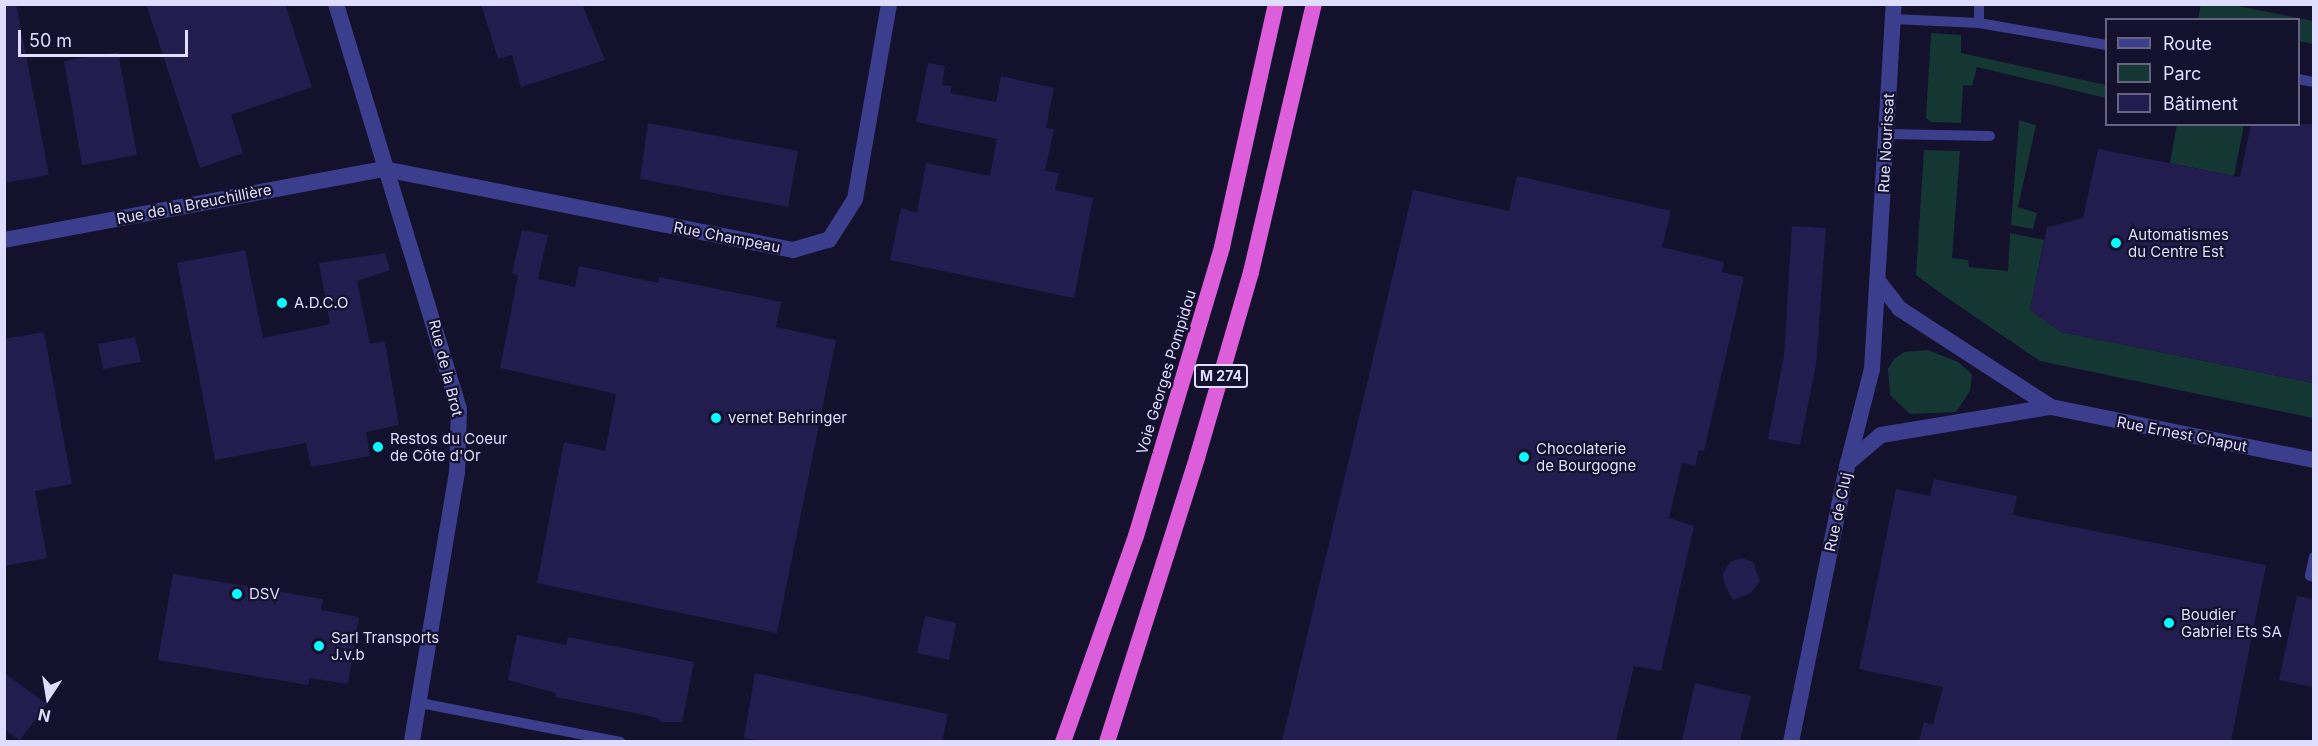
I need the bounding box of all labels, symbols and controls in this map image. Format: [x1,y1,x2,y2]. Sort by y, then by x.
scale bar [21,18,190,56]
legend [2105,18,2300,126]
text: 50 m [29,30,72,51]
text: Route [2163,33,2212,54]
text: Parc [2163,63,2201,84]
street label: Rue Nourissat [1874,93,1898,193]
text: Bâtiment [2163,93,2238,114]
street label: Rue de la Breuchillière [115,180,273,228]
street label: Rue Champeau [672,218,782,256]
place label: Automatismes du Centre Est [2128,225,2229,260]
marker: Automatismes du Centre Est [2109,236,2123,250]
street label: Voie Georges Pompidou [1132,288,1200,456]
place label: A.D.C.O [294,294,349,312]
marker: A.D.C.O [275,296,289,310]
street label: Rue de la Brot [425,318,467,418]
road number: M 274 [1194,365,1248,387]
place label: vernet Behringer [728,409,847,427]
marker: vernet Behringer [709,411,723,425]
street label: Rue Ernest Chaput [2115,413,2249,455]
place label: Restos du Coeur de Côte d'Or [390,429,507,464]
place label: Chocolaterie de Bourgogne [1536,439,1636,474]
marker: Restos du Coeur de Côte d'Or [371,440,385,454]
marker: Chocolaterie de Bourgogne [1517,450,1531,464]
street label: Rue de Cluj [1821,471,1855,553]
place label: DSV [249,585,280,603]
marker: DSV [230,587,244,601]
place label: Boudier Gabriel Ets SA [2181,605,2282,640]
marker: Boudier Gabriel Ets SA [2162,616,2176,630]
place label: Sarl Transports J.v.b [331,628,439,663]
marker: Sarl Transports J.v.b [312,639,326,653]
north arrow [18,668,78,728]
text: N [36,705,52,727]

